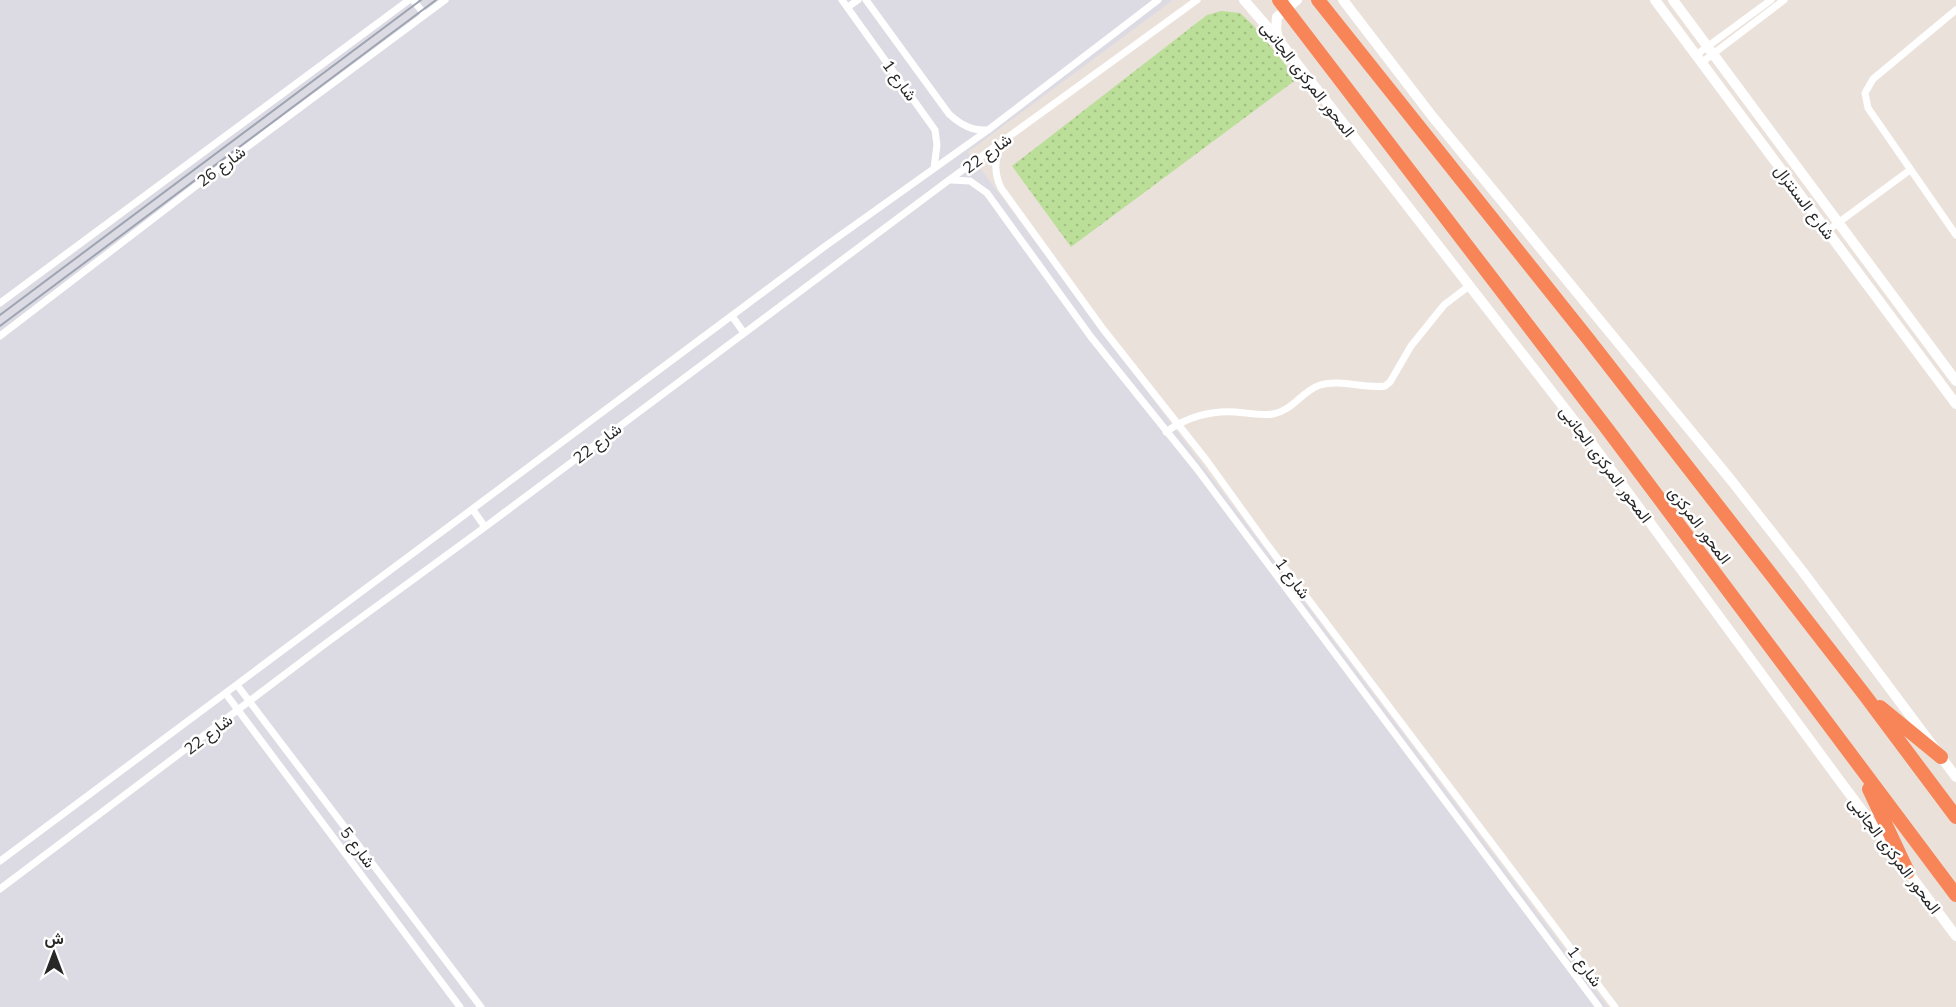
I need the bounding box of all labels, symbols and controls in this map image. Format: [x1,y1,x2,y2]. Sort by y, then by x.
street label: المحور المركزى الجانبى [1256,17,1359,142]
street label: شارع 1 [877,56,922,106]
street label: شارع 22 [959,129,1017,179]
street label: شارع 26 [193,141,250,192]
street label: شارع السنترال [1769,161,1840,244]
street label: المحور المركزى الجانبى [1555,401,1657,527]
street label: شارع 22 [569,418,626,469]
street label: المحور المركزى [1664,482,1736,568]
street label: شارع 1 [1270,554,1315,604]
street label: شارع 22 [180,709,237,760]
street label: المحور المركزى الجانبى [1844,792,1946,918]
street label: شارع 5 [335,823,380,873]
north arrow [24,923,84,983]
text: ش [44,928,64,948]
street label: شارع 1 [1562,942,1607,992]

